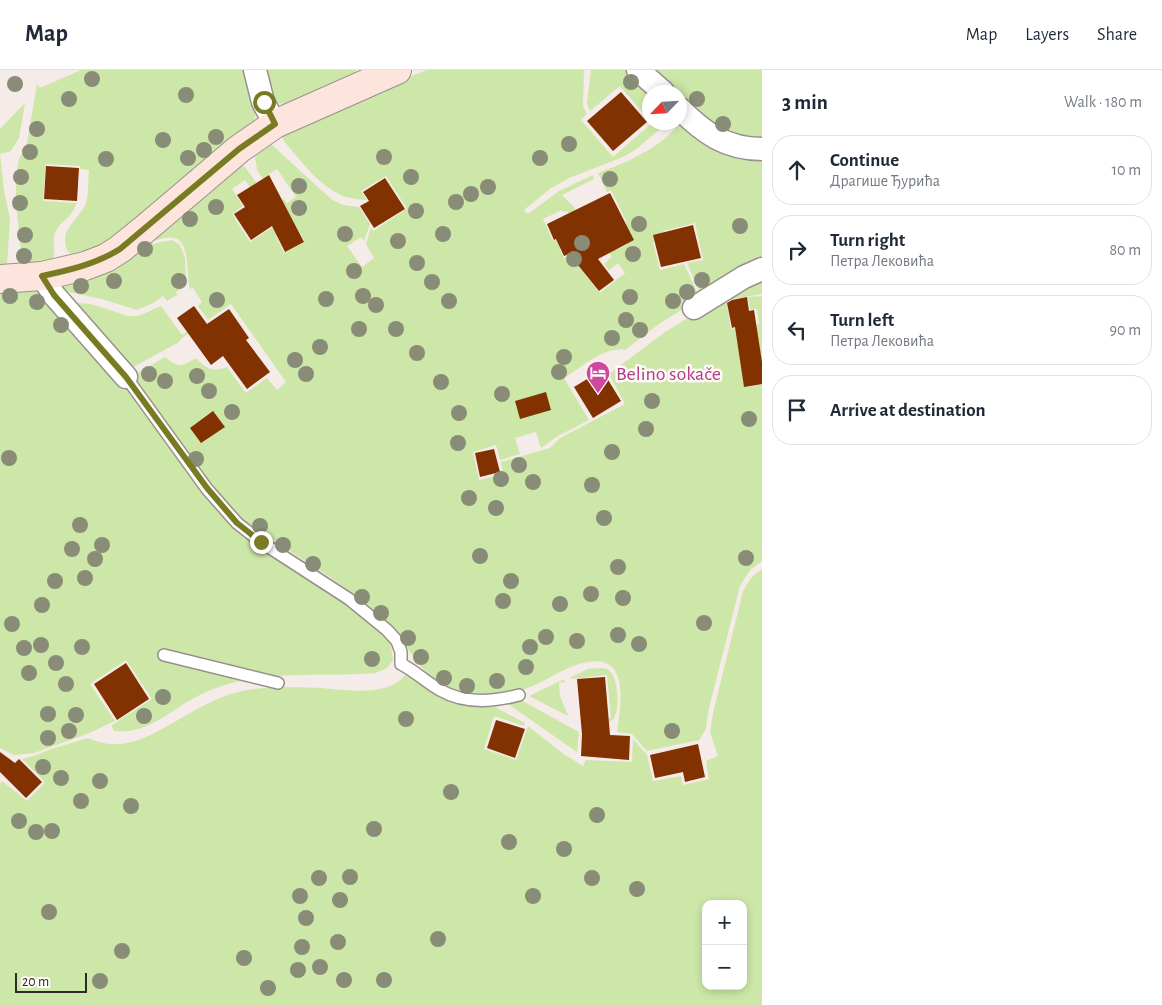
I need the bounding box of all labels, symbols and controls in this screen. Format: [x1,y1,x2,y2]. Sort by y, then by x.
text: Map [25,22,68,46]
text: Map [966,26,997,44]
text: Layers [1025,26,1069,44]
text: Share [1097,26,1137,44]
north arrow [642,85,687,130]
route start [253,91,276,114]
text: 3 min [782,92,828,113]
text: Walk · 180 m [1064,94,1142,110]
text: Continue [830,151,899,170]
icon: ahead [783,156,811,184]
text: 10 m [1112,162,1141,178]
text: Драгише Ђурића [830,173,940,189]
text: Turn right [830,231,905,250]
icon: right [783,236,811,264]
text: 80 m [1110,242,1141,258]
text: Петра Лековића [830,253,934,269]
text: Turn left [830,311,894,330]
icon: left [783,316,811,344]
text: 90 m [1110,322,1141,338]
text: Петра Лековића [830,333,934,349]
hotel icon: Belino sokače [585,360,611,394]
place label: Belino sokače [616,364,721,384]
icon: arrive [783,396,811,424]
text: Arrive at destination [830,401,986,420]
route end [250,531,273,554]
map controls [702,900,747,990]
button: + [702,900,747,945]
button: − [702,945,747,990]
scale bar [15,970,88,993]
text: 20 m [22,975,49,989]

